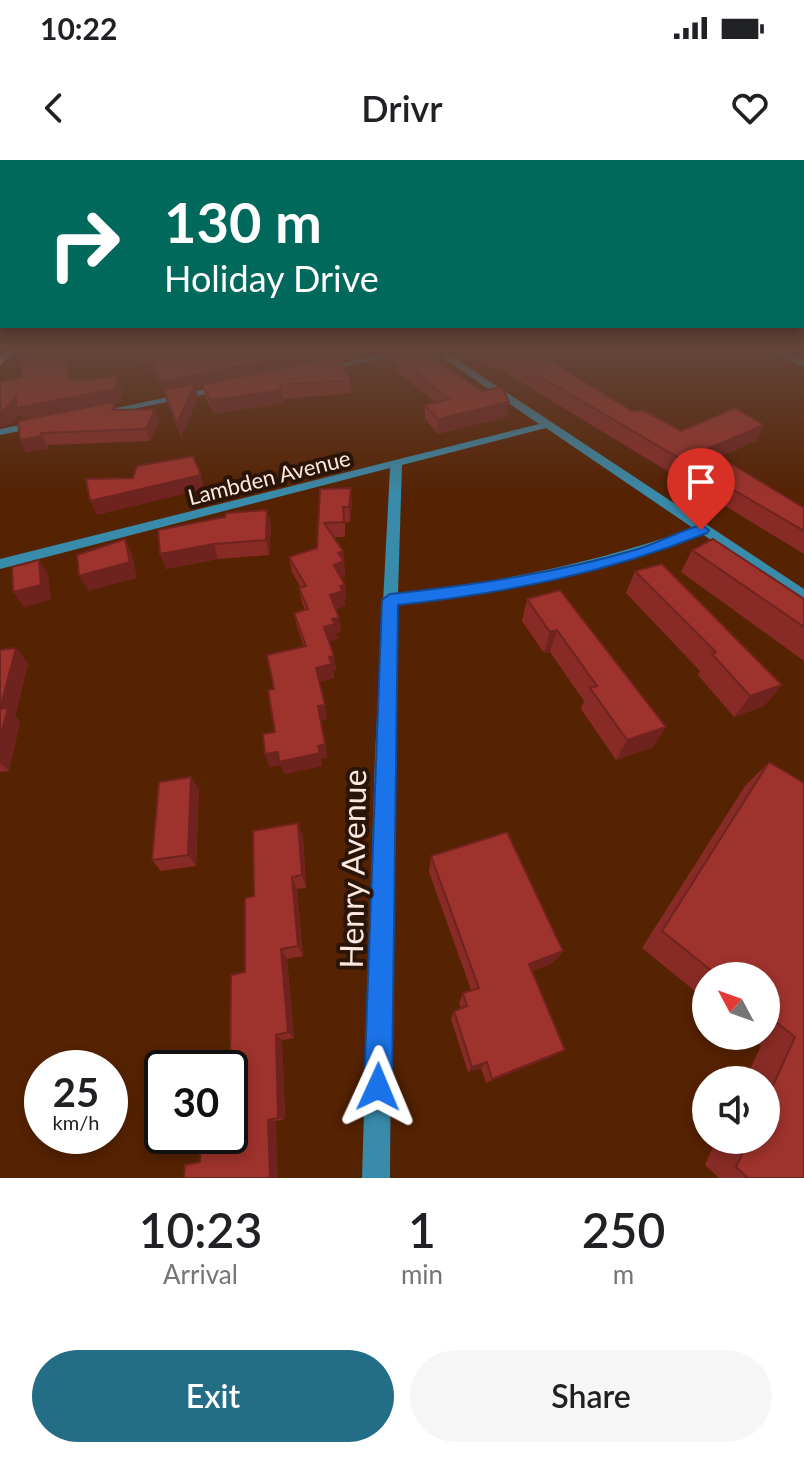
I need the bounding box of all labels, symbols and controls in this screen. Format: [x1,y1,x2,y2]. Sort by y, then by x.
text: 10:22 [40,10,117,46]
icon: back [32,86,76,130]
text: Drivr [361,86,443,130]
icon: heart [728,86,772,130]
text: 130 m [164,188,322,255]
icon: right [32,192,136,296]
text: Holiday Drive [164,256,379,300]
street label: Lambden Avenue [185,444,353,510]
pin [667,448,735,530]
icon: arrive [679,460,723,504]
street label: Henry Avenue [331,769,373,969]
north arrow [692,962,780,1050]
map controls [692,962,780,1154]
position arrow [336,1045,420,1129]
speed limit sign: 30 [144,1050,248,1154]
button: sound [692,1066,780,1154]
text: 25 [53,1068,99,1116]
text: km/h [53,1110,99,1134]
text: 10:23 [139,1201,262,1258]
text: 1 [408,1201,436,1258]
text: 250 [582,1201,665,1258]
text: Arrival [163,1258,238,1290]
text: min [401,1258,443,1290]
text: m [613,1258,634,1290]
button: Exit [32,1350,394,1442]
button: Share [410,1350,772,1442]

